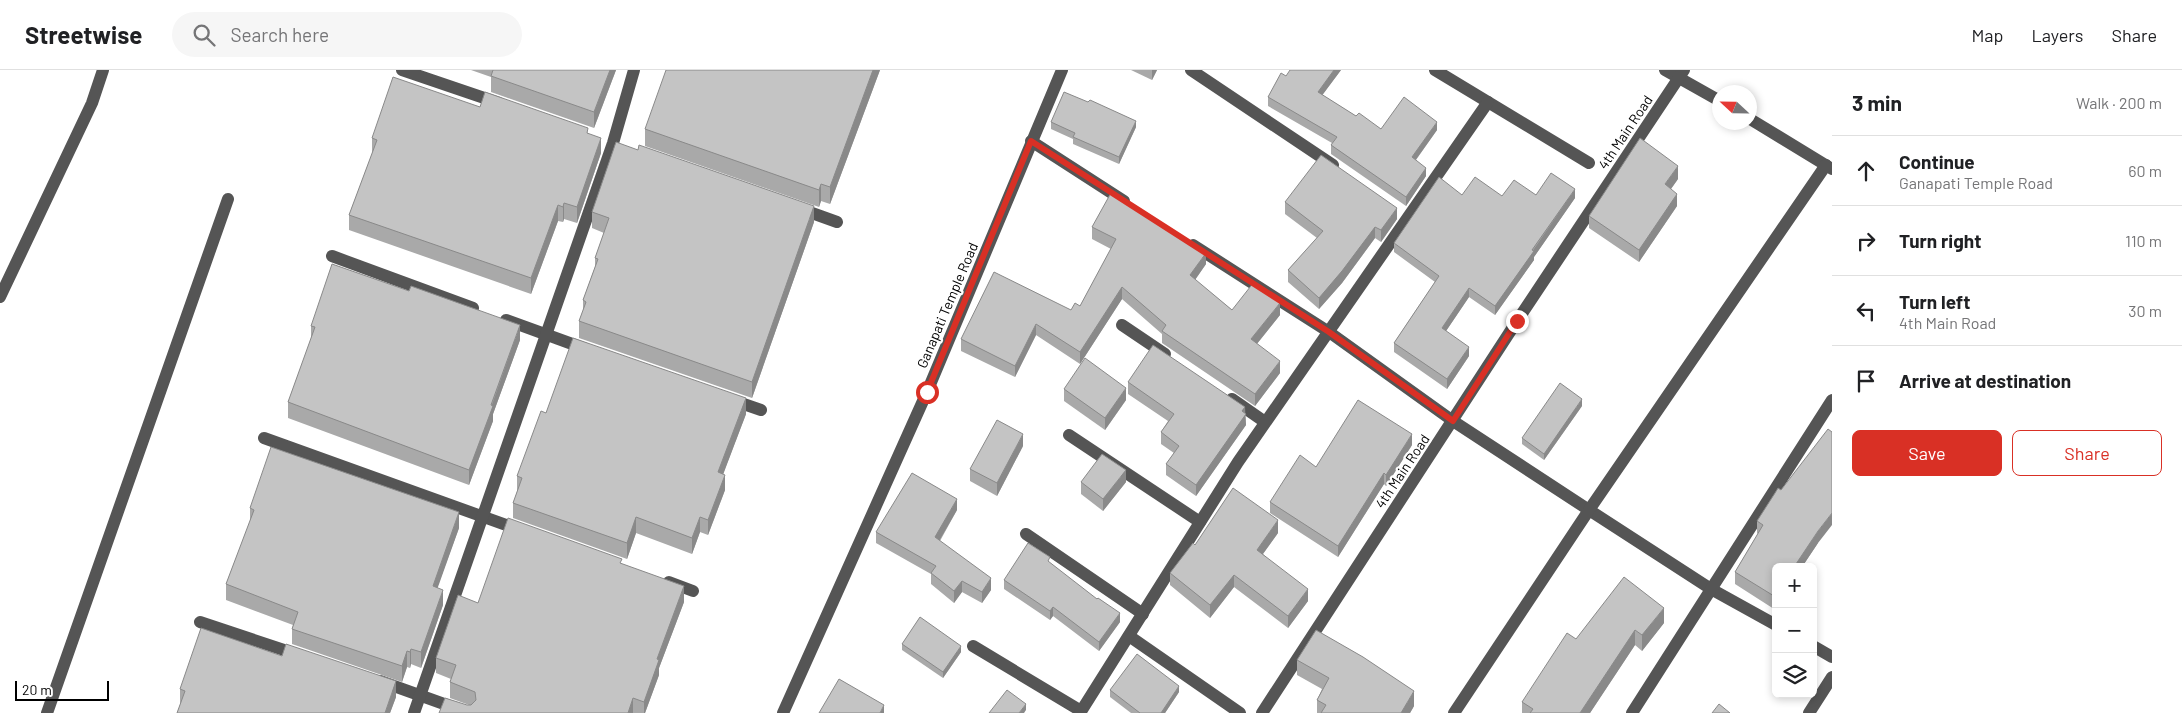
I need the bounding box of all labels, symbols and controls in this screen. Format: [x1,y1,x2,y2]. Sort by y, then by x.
search box [172,12,522,57]
text: Streetwise [25,20,142,49]
icon: search [190,21,218,49]
text: Search here [230,23,329,46]
text: Map [1971,24,2003,46]
text: Layers [2031,24,2084,46]
text: Share [2112,24,2157,46]
north arrow [1712,85,1757,130]
text: 3 min [1852,90,1902,115]
street label: 4th Main Road [1594,92,1656,172]
text: Walk · 200 m [2076,93,2162,112]
text: Continue [1899,150,1975,173]
icon: ahead [1852,157,1880,185]
text: 60 m [2128,161,2162,180]
text: Ganapati Temple Road [1899,173,2053,192]
icon: right [1852,227,1880,255]
text: Turn right [1899,229,1981,252]
text: 110 m [2125,231,2162,250]
street label: Ganapati Temple Road [913,240,981,370]
text: Turn left [1899,290,1970,313]
icon: left [1852,297,1880,325]
text: 30 m [2128,301,2162,320]
route end [1506,310,1529,333]
text: 4th Main Road [1899,313,1996,332]
icon: arrive [1852,367,1880,395]
text: Arrive at destination [1899,369,2071,392]
route start [916,381,939,404]
button: Save [1852,430,2002,476]
button: Share [2012,430,2162,476]
street label: 4th Main Road [1371,431,1433,511]
map controls [1772,563,1817,698]
button: + [1772,563,1817,608]
button: − [1772,608,1817,653]
button: layers [1772,653,1817,698]
scale bar [15,678,109,701]
text: 20 m [22,681,52,698]

